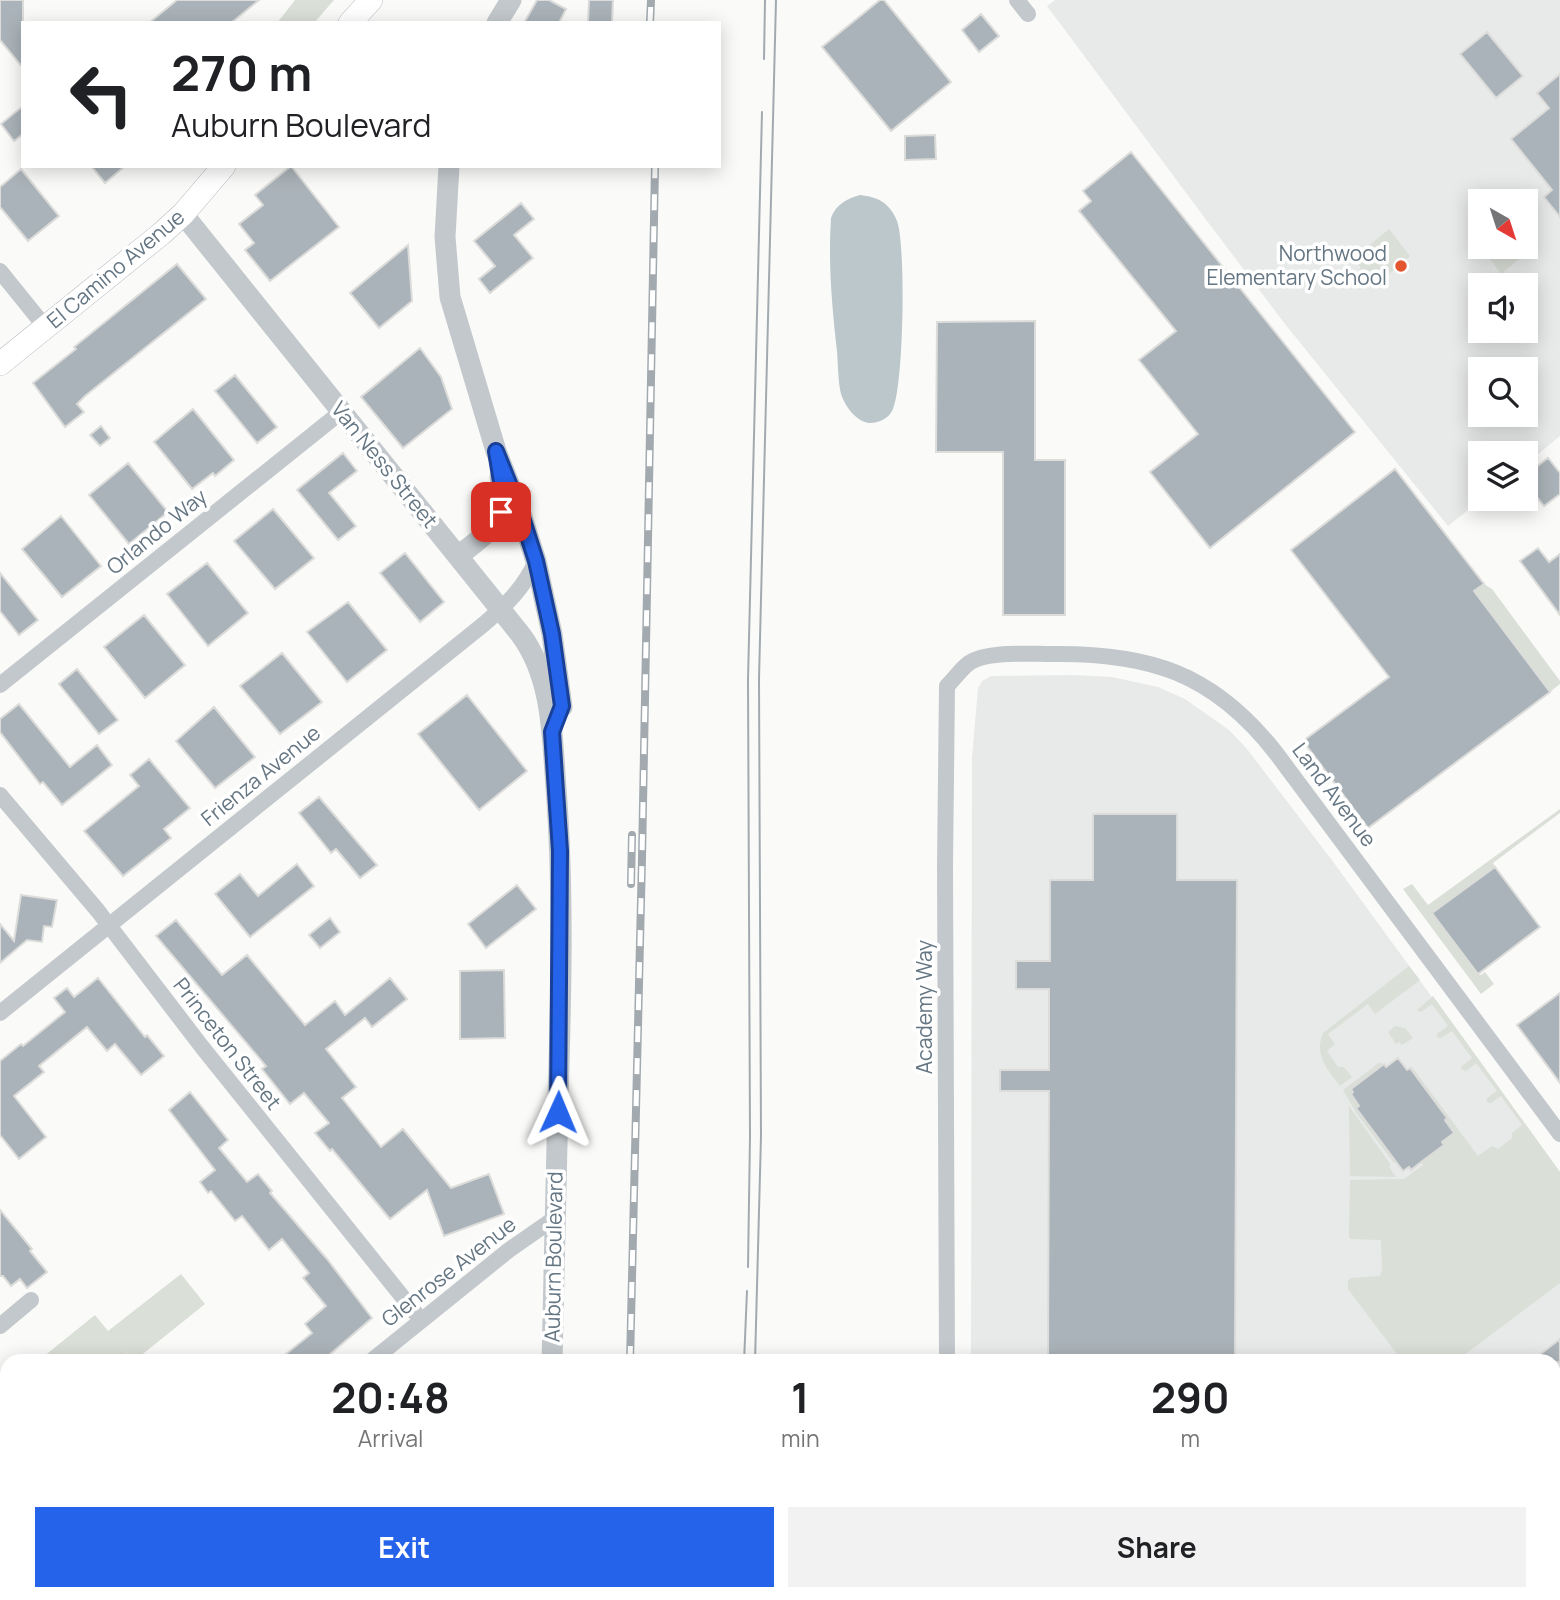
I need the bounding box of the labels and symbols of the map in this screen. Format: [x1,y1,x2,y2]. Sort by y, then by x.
north arrow [1468,189,1538,259]
street label: El Camino Avenue [41,202,190,334]
place label: Northwood Elementary School [1206,239,1387,291]
marker: Northwood Elementary School [1393,258,1409,274]
street label: Van Ness Street [325,395,444,533]
street label: Orlando Way [100,482,212,580]
pin [471,482,531,542]
street label: Frienza Avenue [195,718,326,832]
street label: Land Avenue [1287,737,1383,852]
street label: Academy Way [910,940,938,1074]
street label: Princeton Street [168,972,288,1115]
position arrow [521,1075,595,1149]
street label: Auburn Boulevard [538,1171,568,1343]
street label: Glenrose Avenue [375,1210,521,1332]

